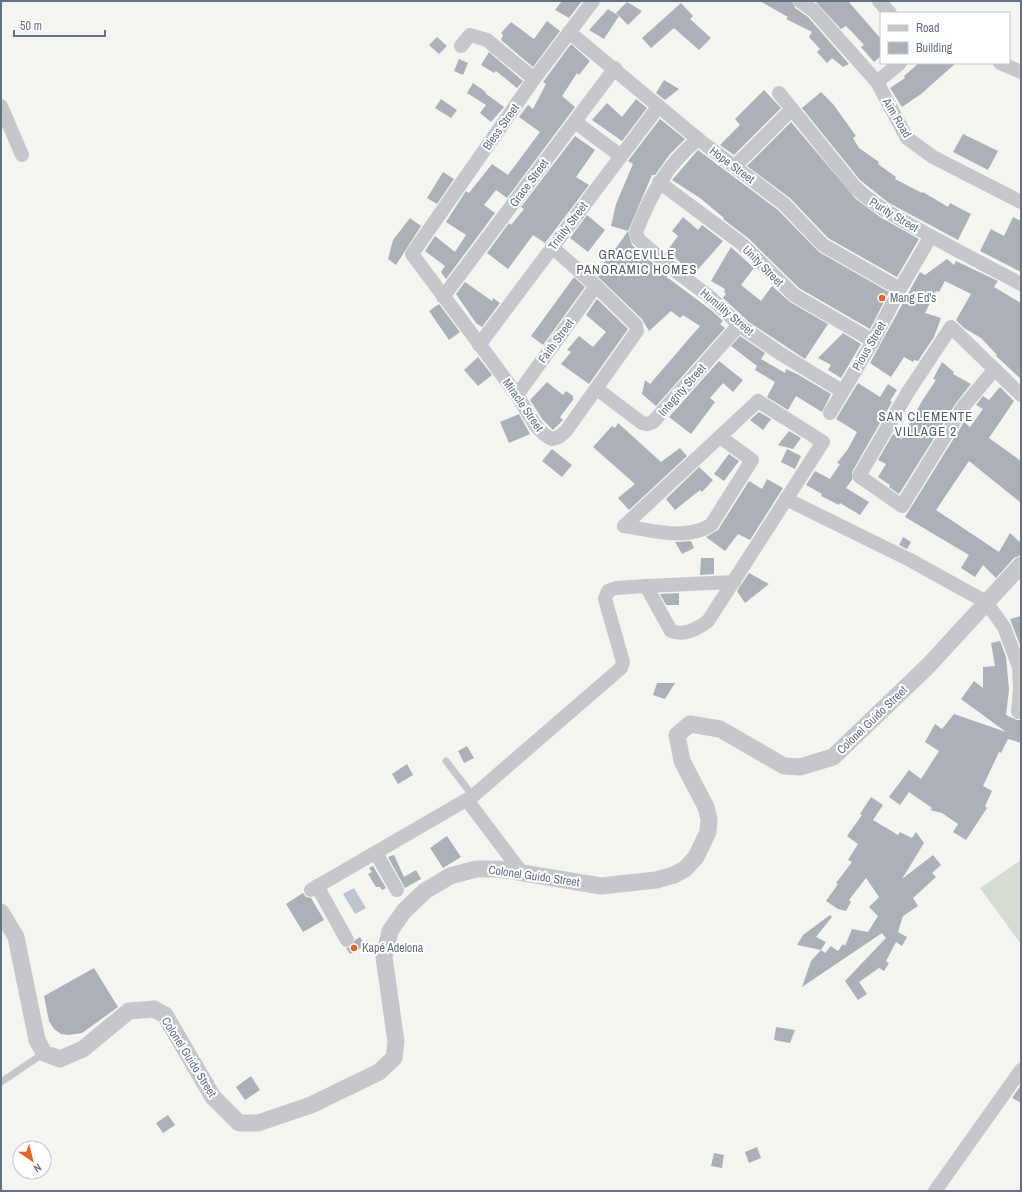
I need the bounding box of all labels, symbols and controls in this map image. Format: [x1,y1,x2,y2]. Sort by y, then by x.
scale bar [14,12,105,38]
legend [880,12,1010,64]
text: 50 m [20,18,42,34]
text: Road [916,20,940,36]
text: Building [916,40,953,56]
street label: Aim Road [878,94,915,141]
street label: Bless Street [479,100,523,153]
street label: Hope Street [706,143,758,187]
street label: Grace Street [506,156,552,210]
street label: Purity Street [866,194,922,236]
street label: Trinity Street [545,198,592,253]
street label: Unity Street [739,242,787,290]
district label: GRACEVILLE PANORAMIC HOMES [577,246,697,278]
street label: Humility Street [697,285,757,339]
place label: Mang Ed's [890,290,936,306]
marker: Mang Ed's [877,293,887,303]
street label: Faith Street [535,315,578,366]
street label: Pious Street [849,318,890,373]
street label: Integrity Street [655,360,709,420]
street label: Miracle Street [499,375,547,435]
district label: SAN CLEMENTE VILLAGE 2 [879,408,973,440]
street label: Colonel Guido Street [833,682,911,758]
street label: Colonel Guido Street [487,862,581,890]
place label: Kapé Adelona [362,940,424,956]
marker: Kapé Adelona [349,943,359,953]
street label: Colonel Guido Street [158,1014,220,1100]
north arrow [12,1140,52,1180]
text: N [31,1161,44,1176]

